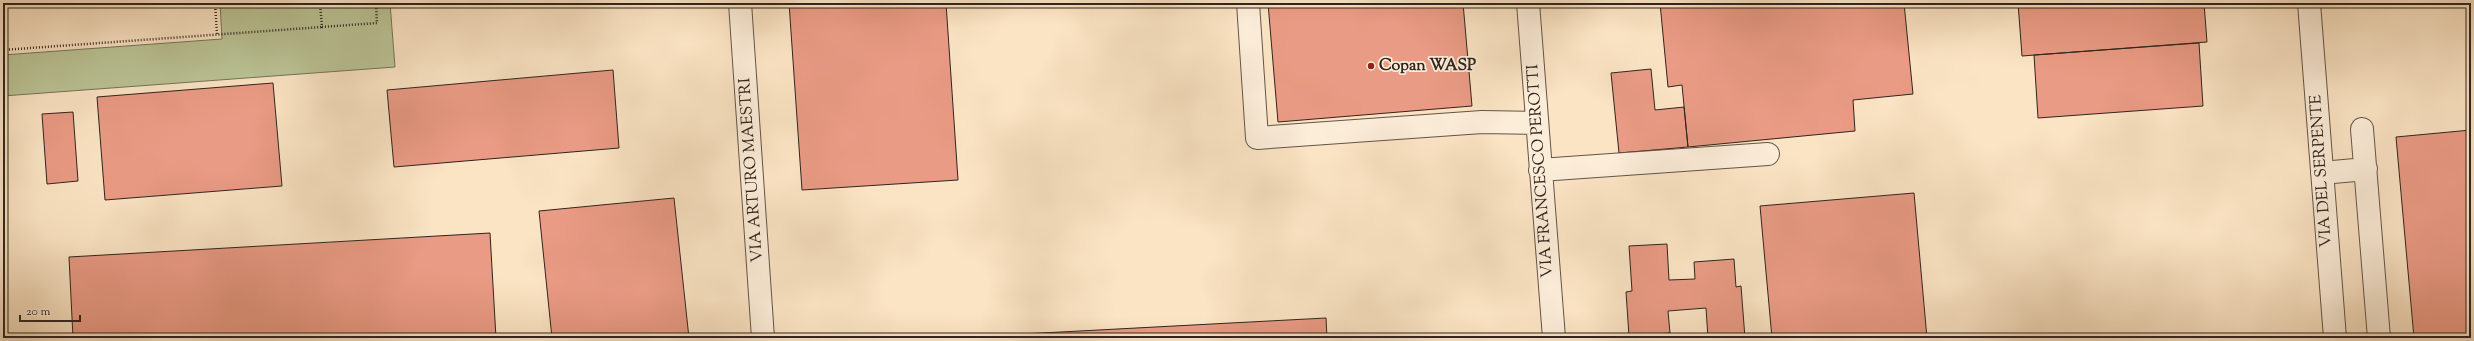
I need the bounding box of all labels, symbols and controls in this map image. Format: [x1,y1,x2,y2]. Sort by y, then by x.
place label: Copan WASP [1379,55,1476,78]
marker: Copan WASP [1366,61,1376,71]
street label: VIA FRANCESCO PEROTTI [1522,64,1560,278]
street label: VIA ARTURO MAESTRI [734,77,770,263]
street label: VIA DEL SERPENTE [2305,94,2339,248]
scale bar [20,297,80,323]
text: 20 m [26,303,51,321]

